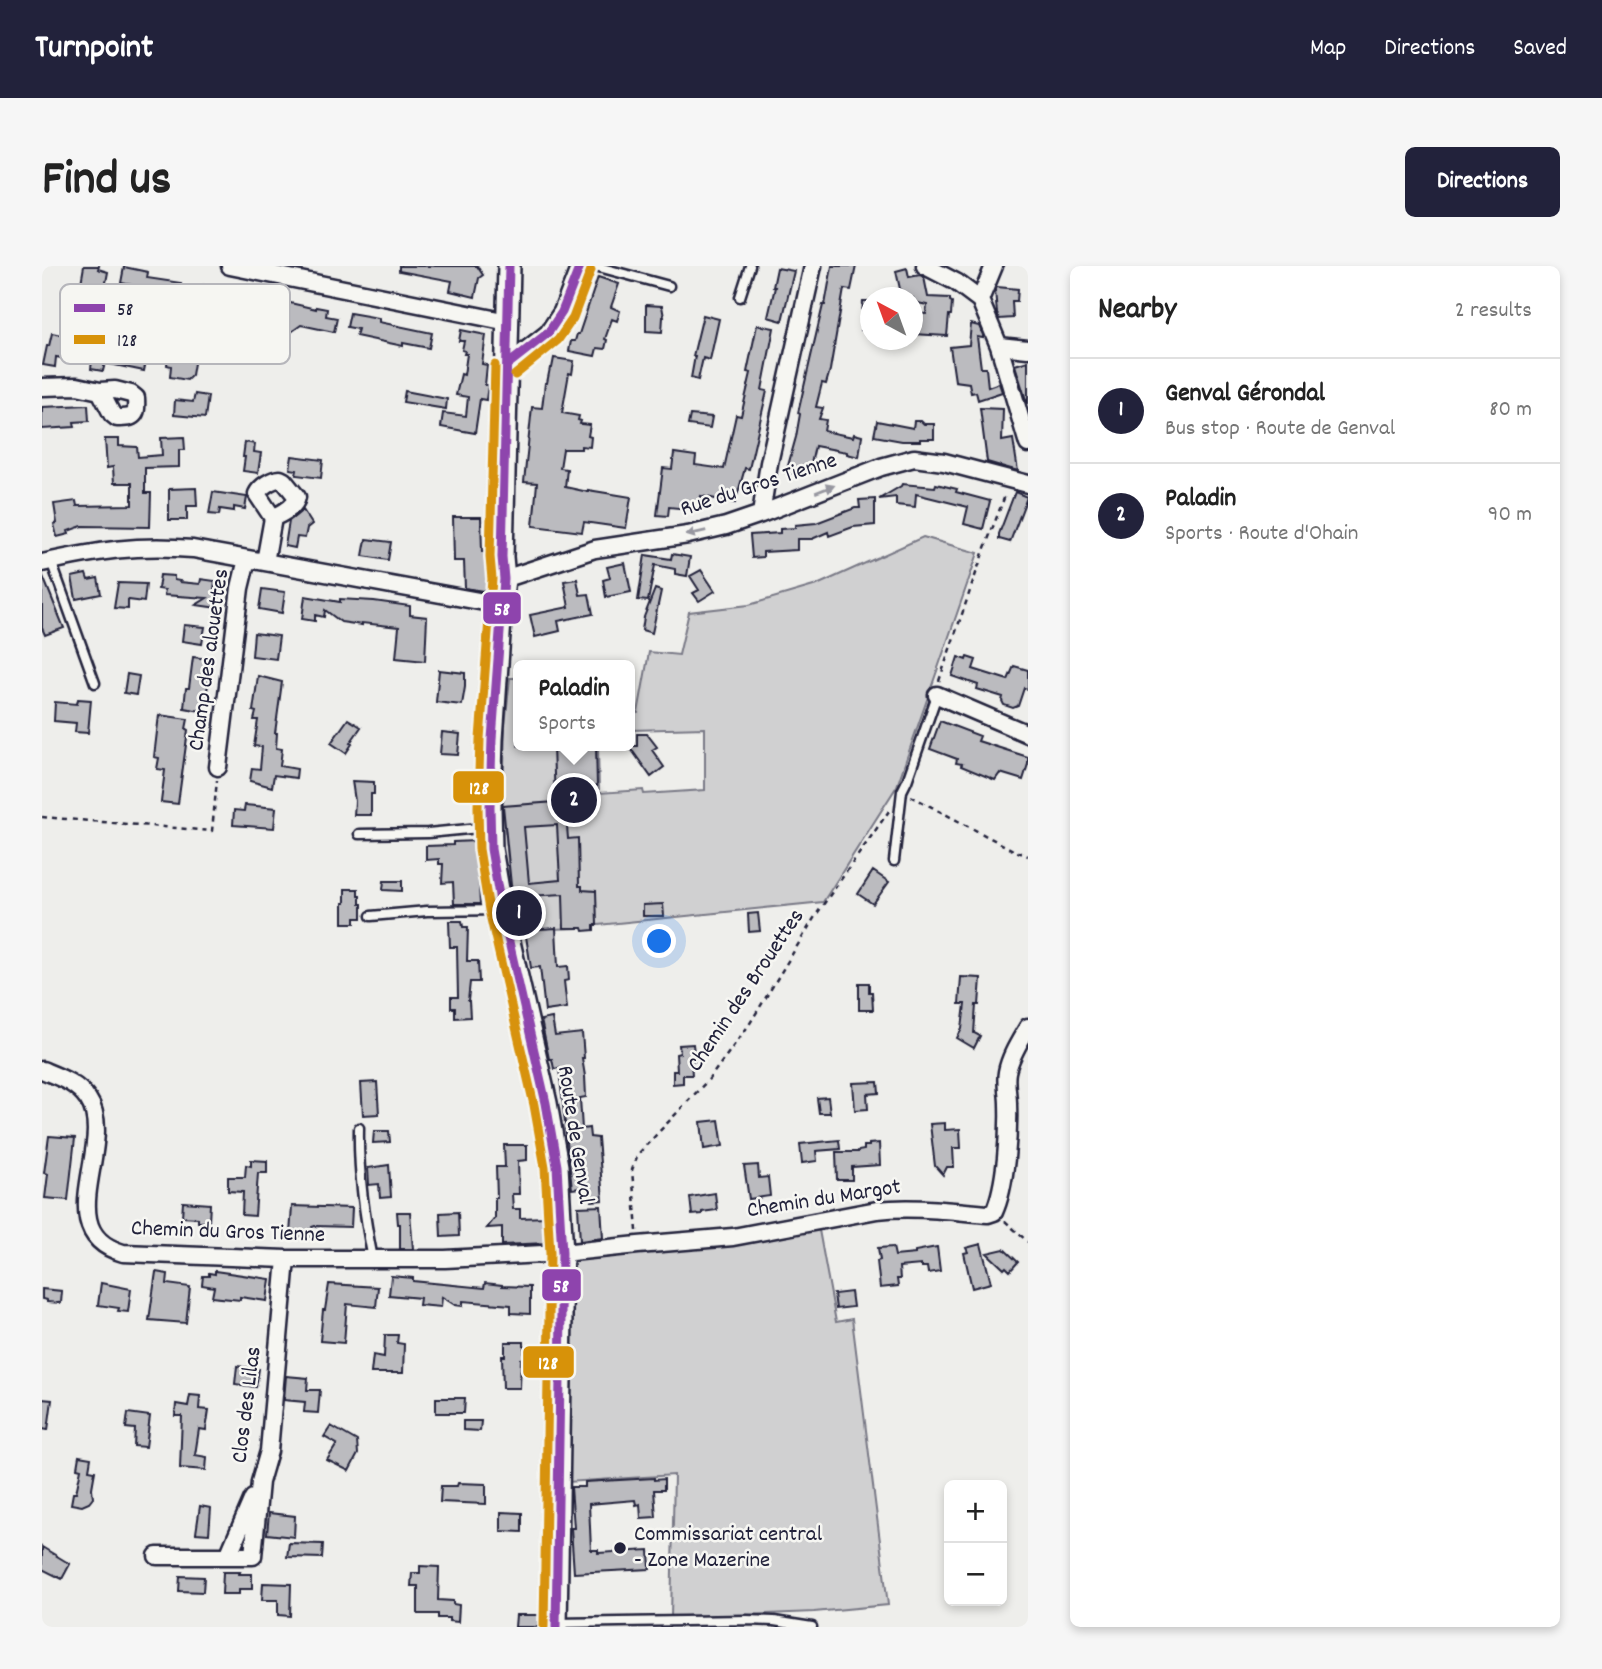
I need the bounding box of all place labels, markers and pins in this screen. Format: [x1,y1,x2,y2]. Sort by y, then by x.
pin: 2 [551,774,597,826]
pin: 1 [496,887,542,939]
place label: Commissariat central - Zone Mazerine [634,1519,823,1578]
marker: Commissariat central - Zone Mazerine [612,1540,628,1556]

